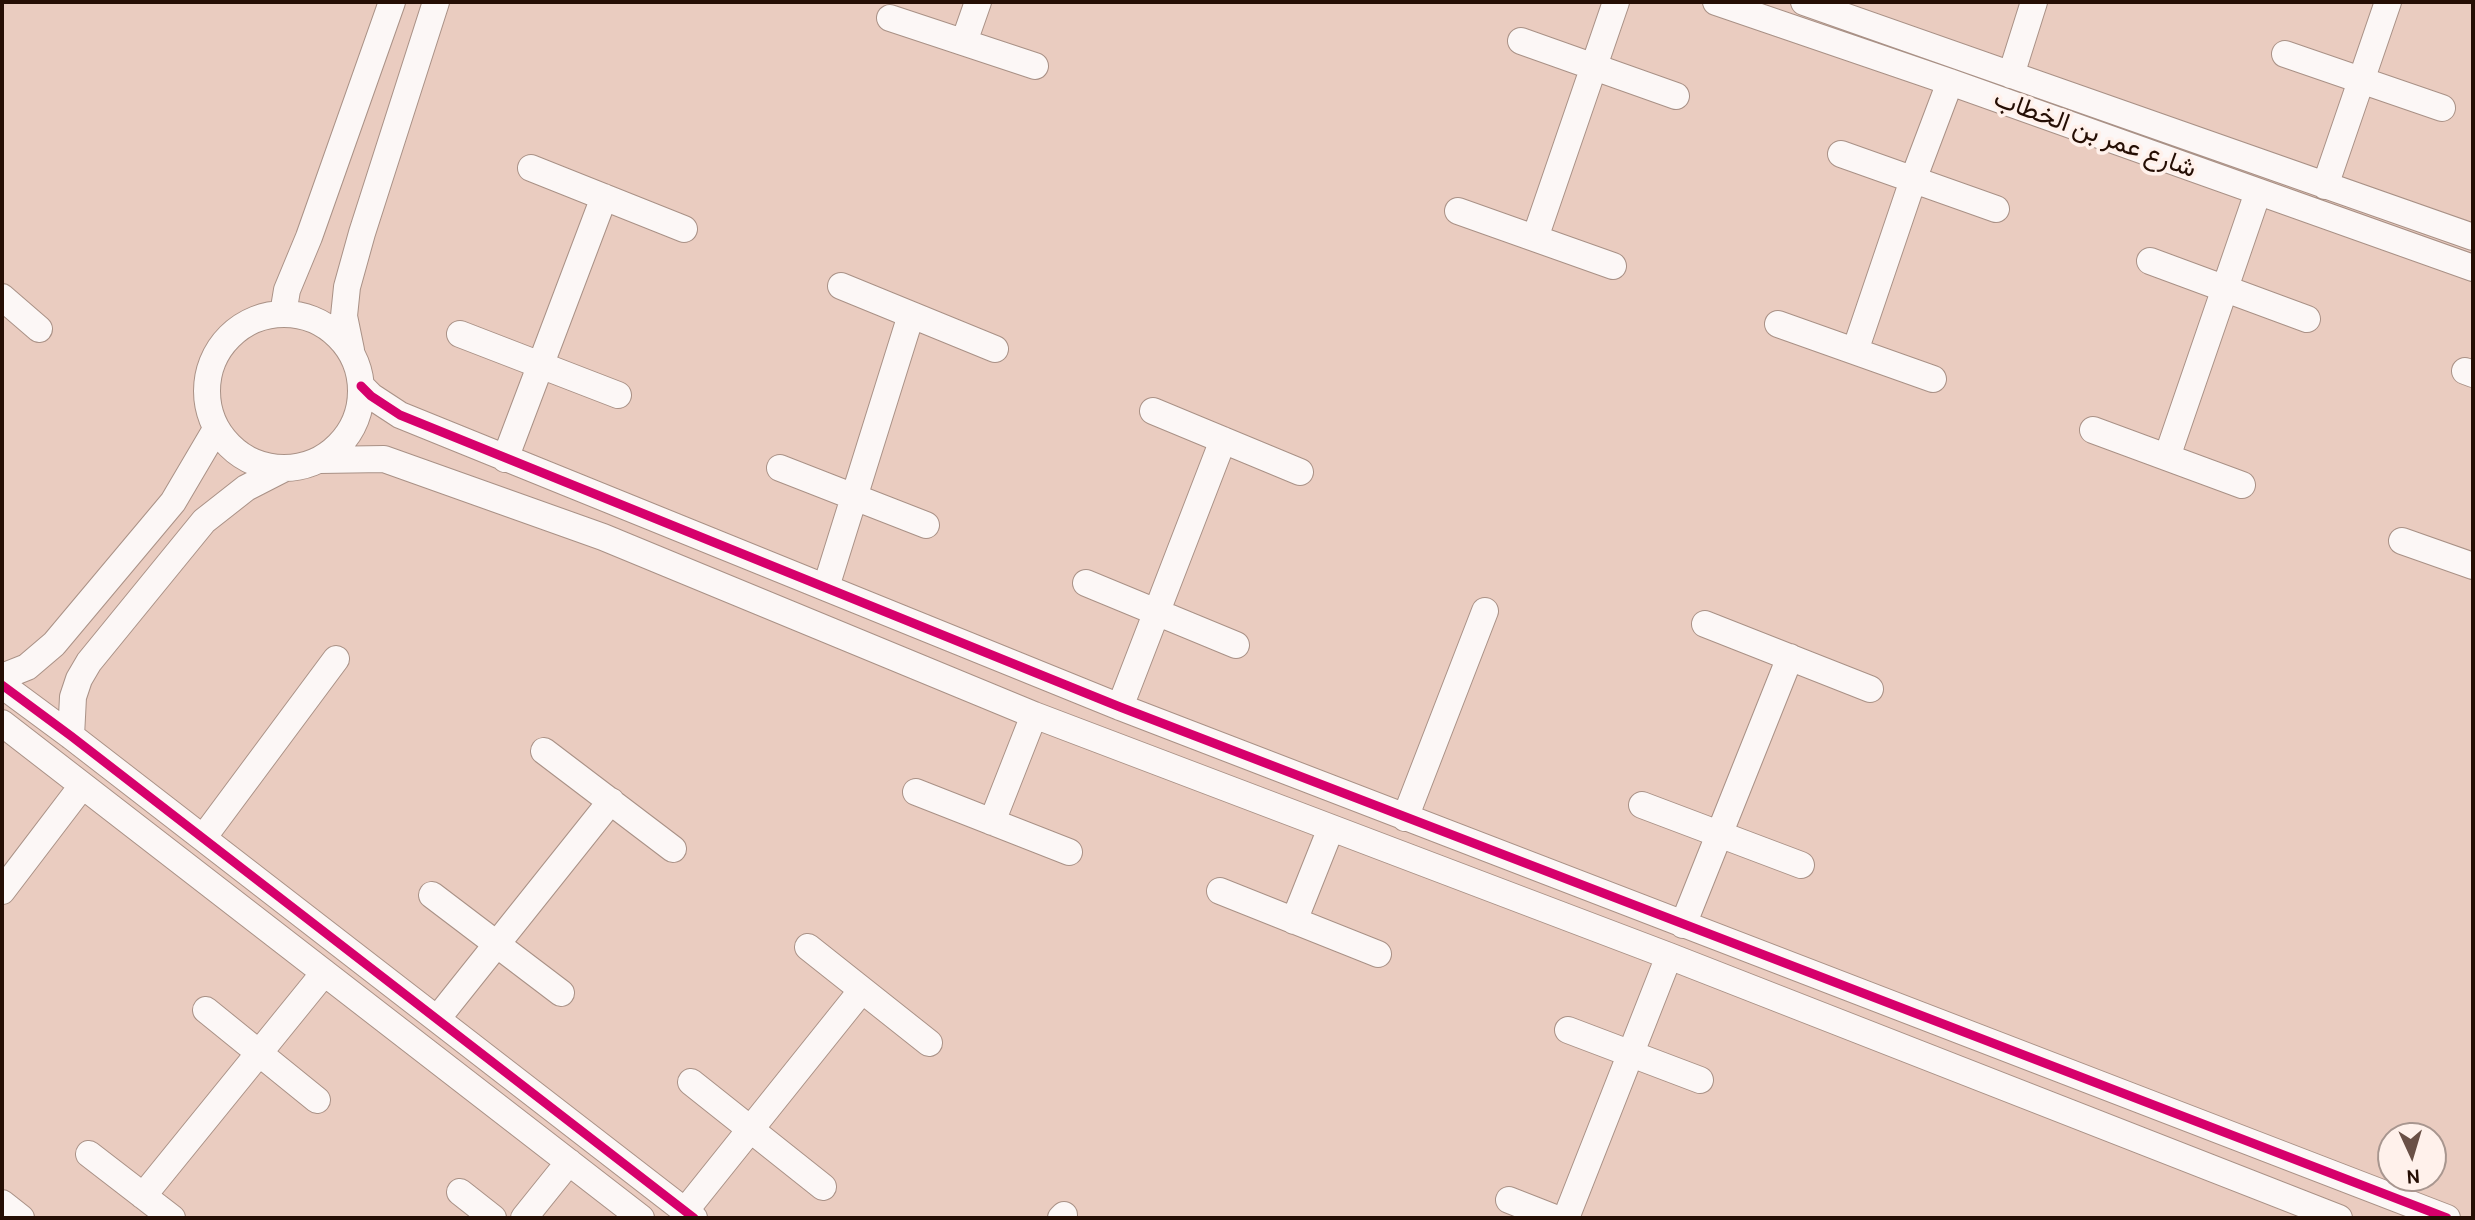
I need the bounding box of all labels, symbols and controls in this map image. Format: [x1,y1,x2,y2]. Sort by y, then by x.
street label: شارع عمر بن الخطاب [1990,83,2200,185]
north arrow [2377,1122,2447,1192]
text: N [2406,1165,2421,1188]

